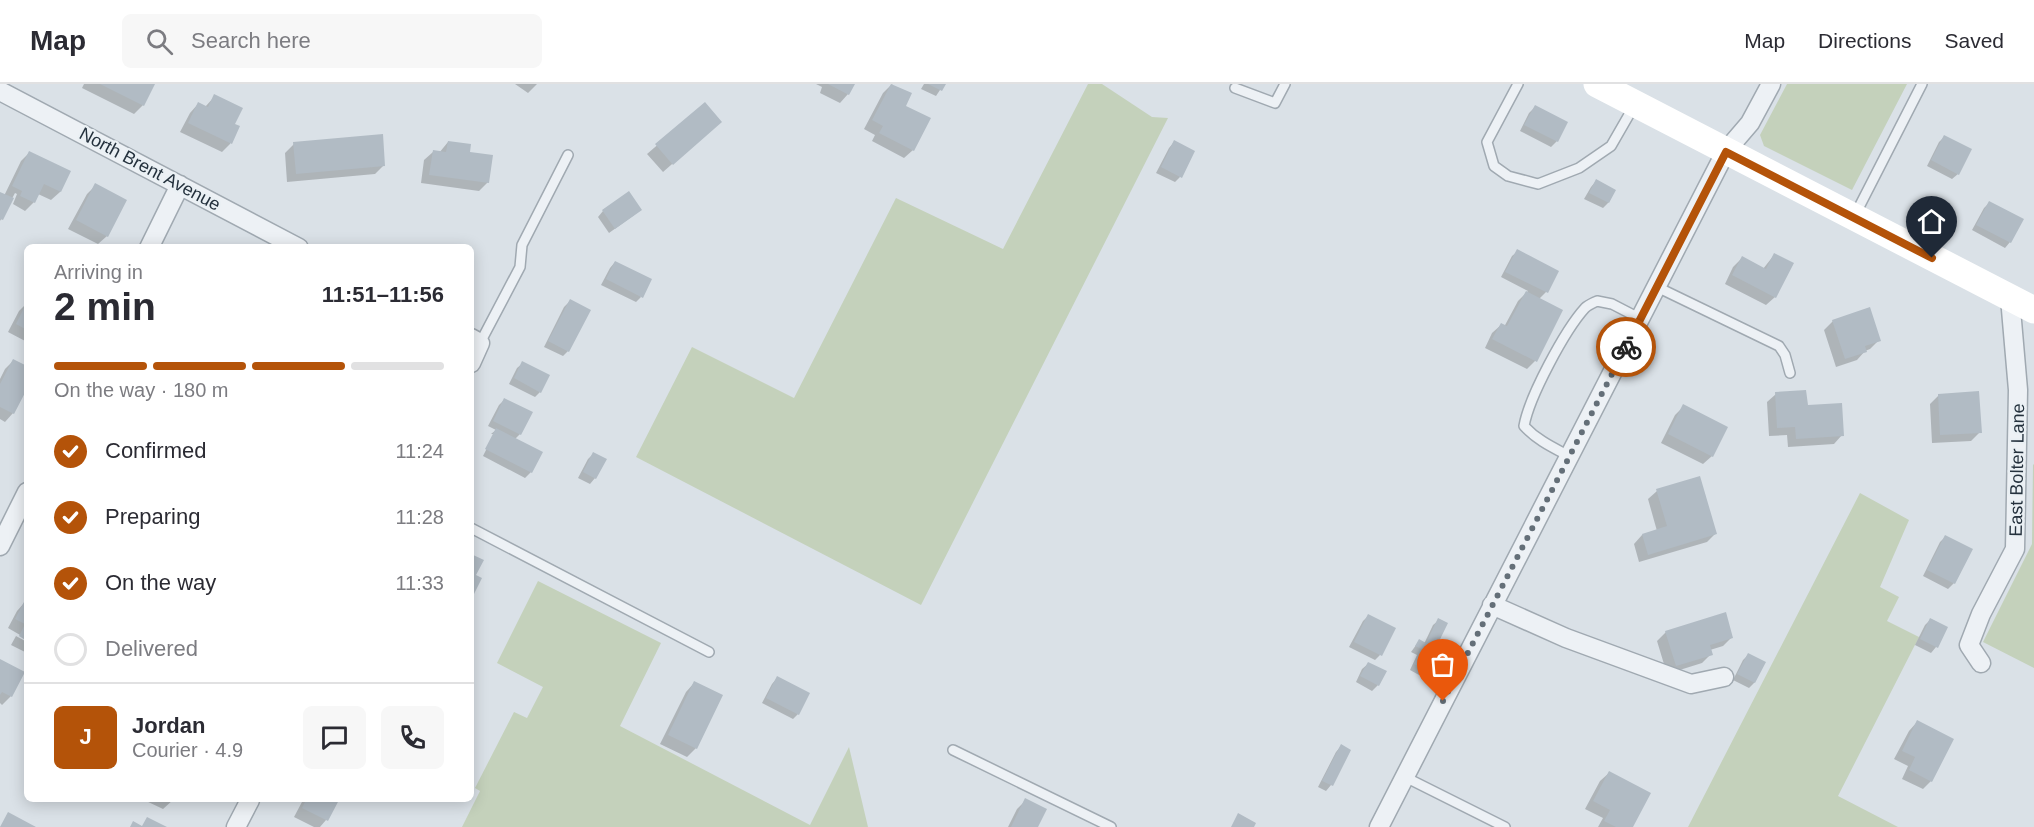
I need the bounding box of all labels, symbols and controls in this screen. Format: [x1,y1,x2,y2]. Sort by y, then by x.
search box [122,14,542,68]
text: Map [30,25,86,56]
icon: search [143,25,176,58]
text: Search here [191,28,311,53]
text: Map [1744,29,1785,52]
text: Directions [1818,29,1911,52]
text: Saved [1944,29,2004,52]
street label: North Brent Avenue [76,123,224,215]
pin [1906,196,1957,258]
icon: home [1915,205,1948,238]
text: Arriving in [54,261,143,283]
text: 11:51–11:56 [322,282,444,307]
text: 2 min [54,285,156,328]
courier [1596,317,1656,377]
icon: bike [1610,331,1643,364]
text: On the way · 180 m [54,379,229,401]
street label: East Bolter Lane [2006,403,2028,537]
icon: check [54,435,87,468]
text: Confirmed [105,438,206,463]
text: 11:24 [395,440,444,462]
icon: check [54,501,87,534]
text: Preparing [105,504,200,529]
text: 11:28 [395,506,444,528]
icon: check [54,567,87,600]
text: On the way [105,570,216,595]
text: 11:33 [395,572,444,594]
text: Delivered [105,636,198,661]
pin [1417,639,1468,701]
icon: bag [1426,648,1459,681]
button: chat [303,706,366,769]
button: phone [381,706,444,769]
text: Jordan [132,713,205,738]
text: J [79,724,92,749]
text: Courier · 4.9 [132,739,243,761]

